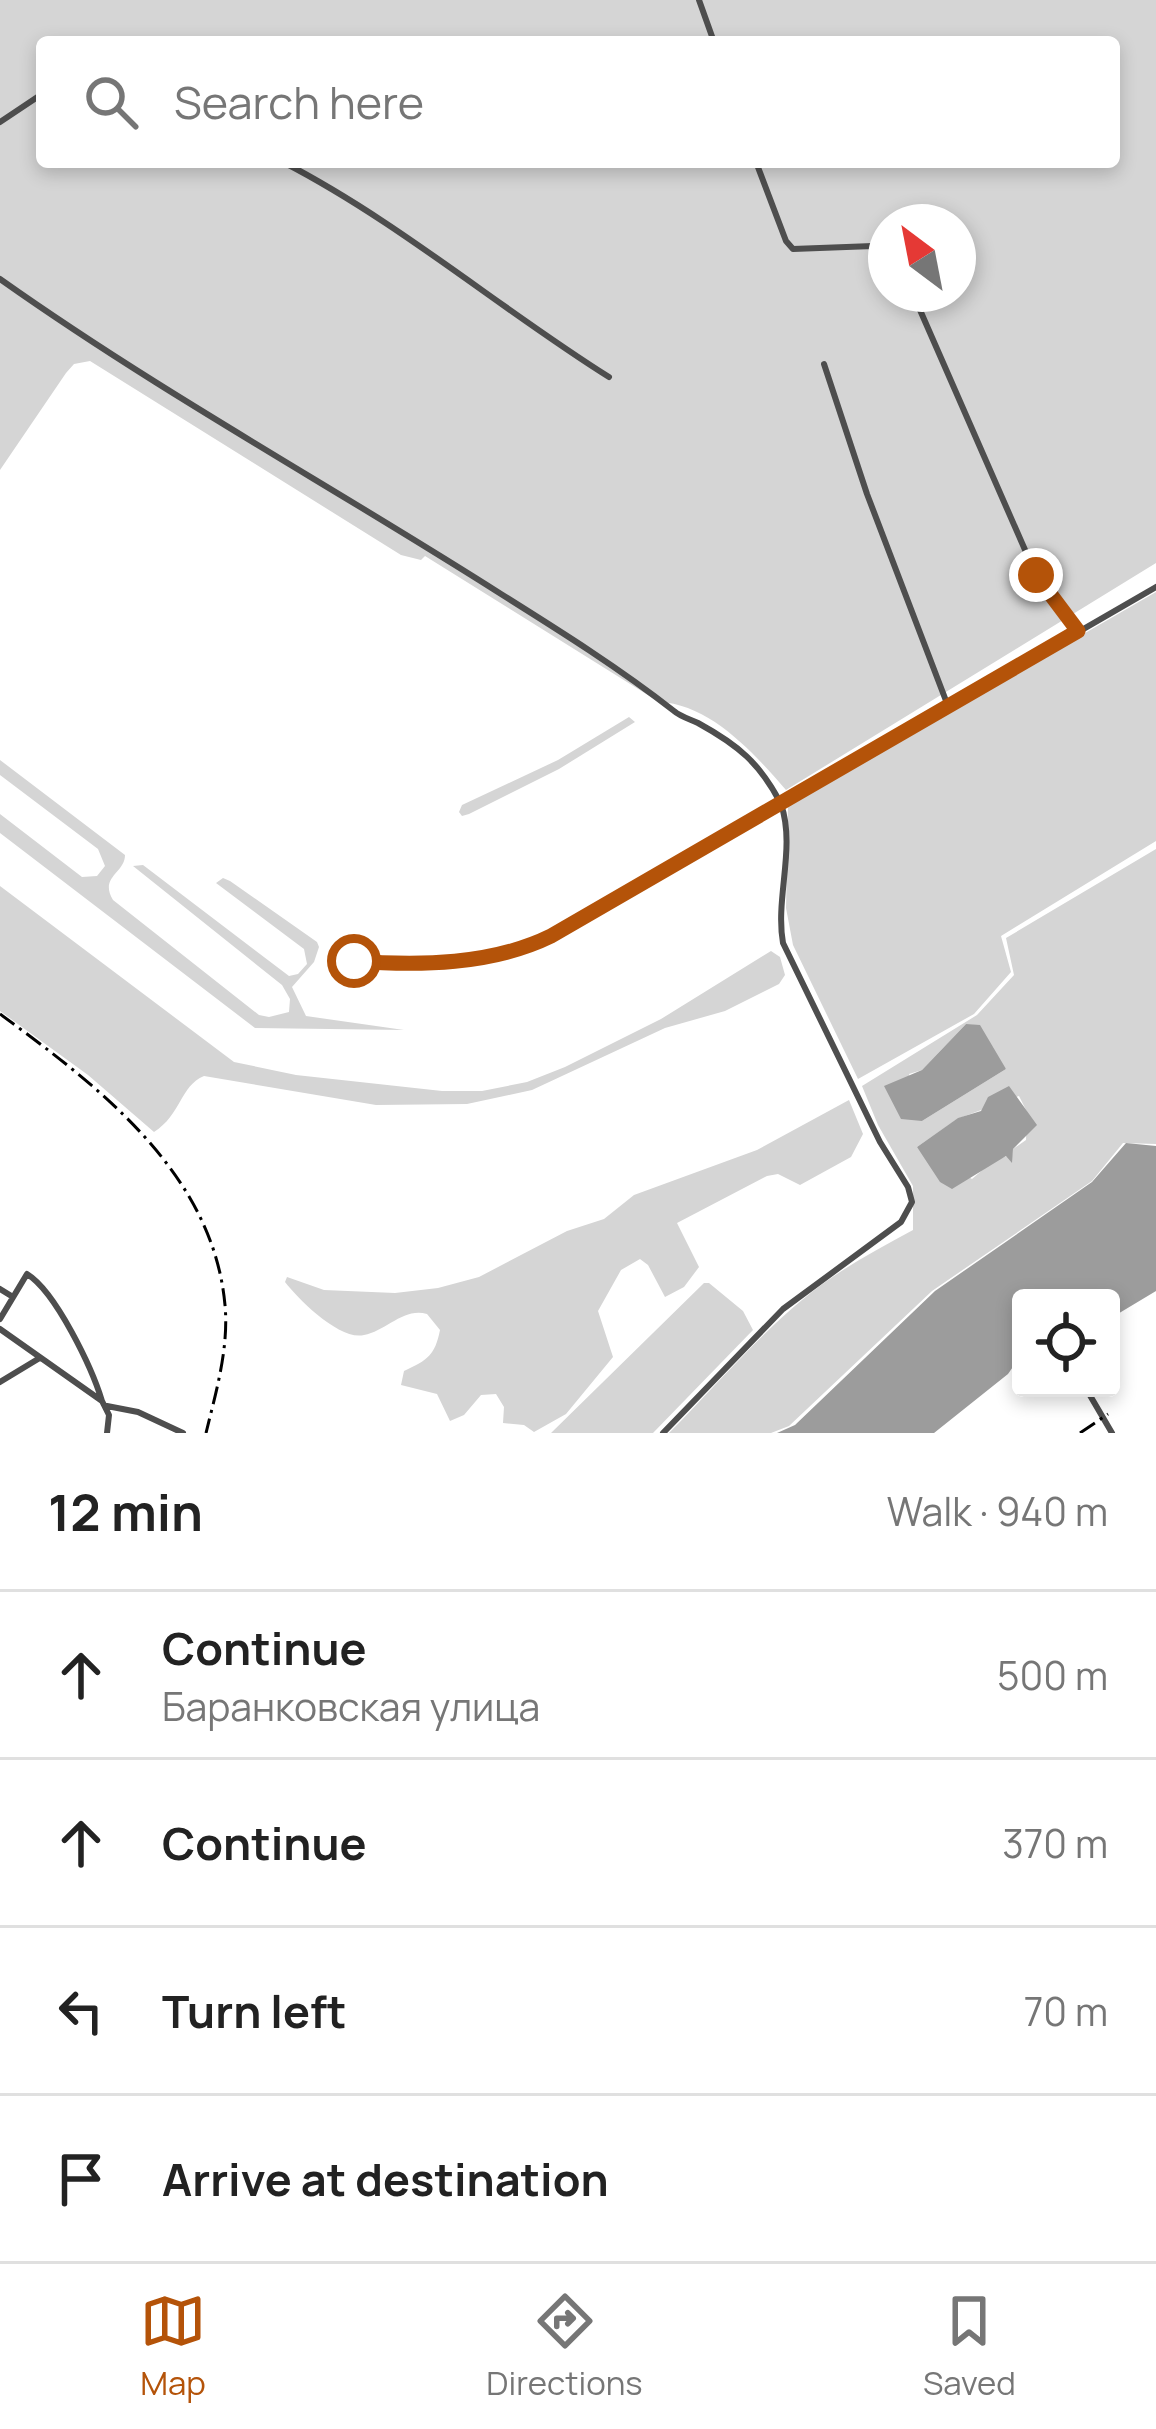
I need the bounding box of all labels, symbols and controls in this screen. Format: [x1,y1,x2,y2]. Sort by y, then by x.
search box [36,36,1120,168]
icon: search [78,69,144,135]
text: Search here [174,71,424,133]
north arrow [868,204,976,312]
route end [1009,548,1063,602]
route start [327,934,381,988]
map controls [1012,1289,1120,1397]
button: locate [1012,1289,1120,1397]
text: 12 min [48,1477,203,1546]
text: Walk · 940 m [887,1484,1108,1538]
text: Continue [162,1617,367,1679]
icon: ahead [48,1642,114,1708]
text: 500 m [997,1648,1108,1702]
text: Баранковская улица [162,1679,540,1733]
icon: ahead [48,1810,114,1876]
text: Continue [162,1812,367,1874]
text: 370 m [1002,1816,1108,1870]
icon: left [48,1978,114,2044]
text: Turn left [162,1980,347,2042]
text: 70 m [1024,1984,1108,2038]
icon: arrive [48,2146,114,2212]
text: Arrive at destination [162,2148,609,2210]
tab: Map [140,2288,206,2405]
tab: Directions [486,2288,643,2405]
tab: Saved [923,2288,1016,2405]

